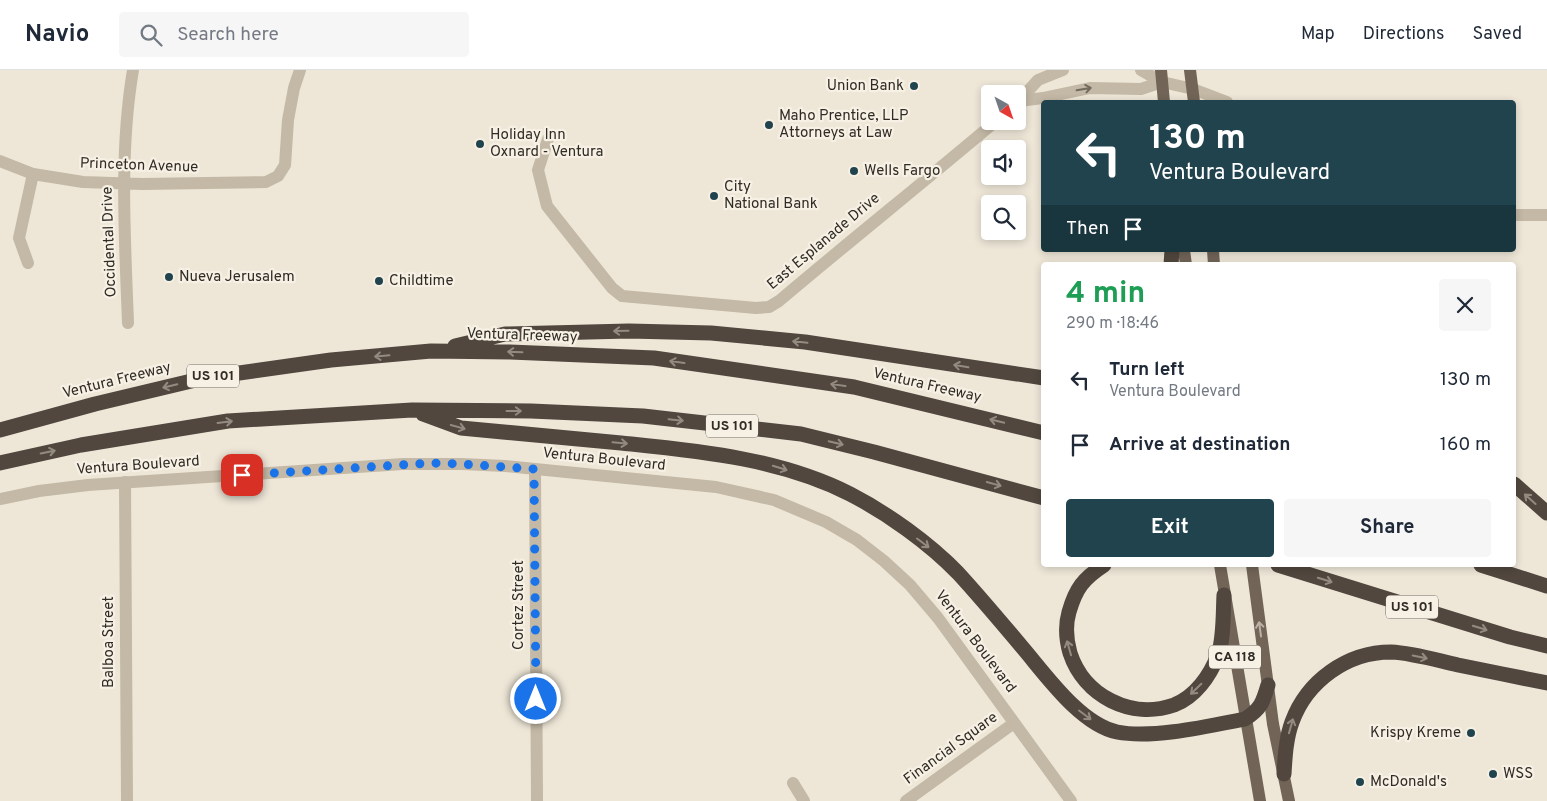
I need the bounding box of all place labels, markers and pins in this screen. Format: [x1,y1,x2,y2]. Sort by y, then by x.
place label: Union Bank [827,77,904,96]
marker: Union Bank [908,80,920,92]
place label: Maho Prentice, LLP Attorneys at Law [779,107,908,143]
marker: Maho Prentice, LLP Attorneys at Law [763,119,775,131]
place label: Holiday Inn Oxnard - Ventura [490,126,603,162]
marker: Holiday Inn Oxnard - Ventura [474,138,486,150]
place label: Wells Fargo [864,162,940,181]
marker: Wells Fargo [848,165,860,177]
place label: City National Bank [724,178,818,214]
marker: City National Bank [708,190,720,202]
place label: Nueva Jerusalem [179,268,295,287]
marker: Nueva Jerusalem [163,271,175,283]
place label: Childtime [389,272,454,291]
marker: Childtime [373,275,385,287]
pin [221,454,263,496]
place label: Krispy Kreme [1370,724,1461,743]
marker: Krispy Kreme [1465,727,1477,739]
place label: WSS [1503,765,1533,784]
marker: WSS [1487,768,1499,780]
place label: McDonald's [1370,773,1447,792]
marker: McDonald's [1354,776,1366,788]

